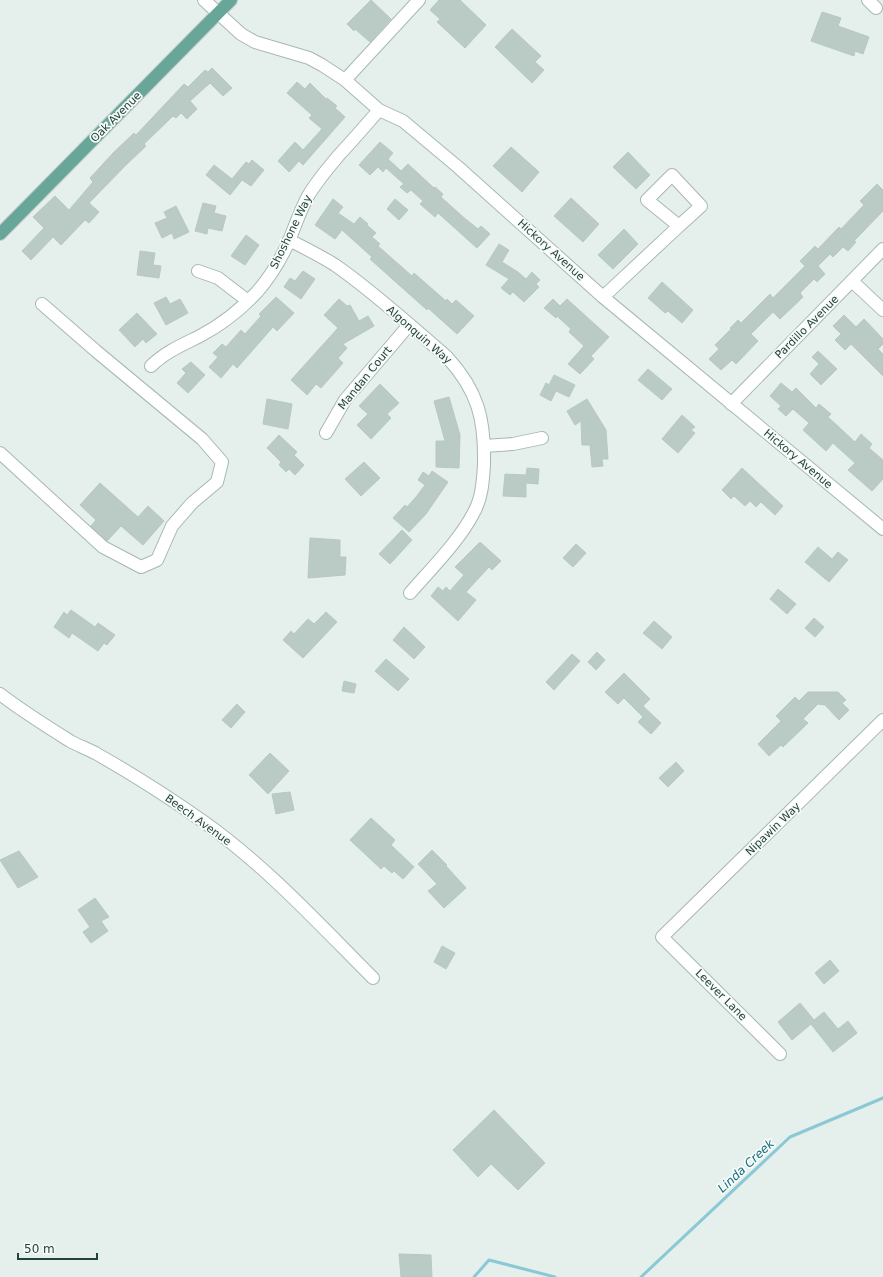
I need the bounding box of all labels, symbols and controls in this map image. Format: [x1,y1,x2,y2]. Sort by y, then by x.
street label: Oak Avenue [88,89,144,145]
street label: Shoshone Way [267,192,315,271]
street label: Hickory Avenue [515,217,587,284]
street label: Pardillo Avenue [773,292,842,361]
street label: Algonquin Way [384,303,455,367]
street label: Mandan Court [336,343,395,412]
street label: Hickory Avenue [761,427,835,492]
street label: Beech Avenue [162,792,234,848]
street label: Nipawin Way [743,799,803,858]
street label: Leever Lane [693,967,750,1024]
water label: Linda Creek [715,1136,778,1195]
scale bar [18,1235,97,1261]
text: 50 m [24,1242,55,1256]

